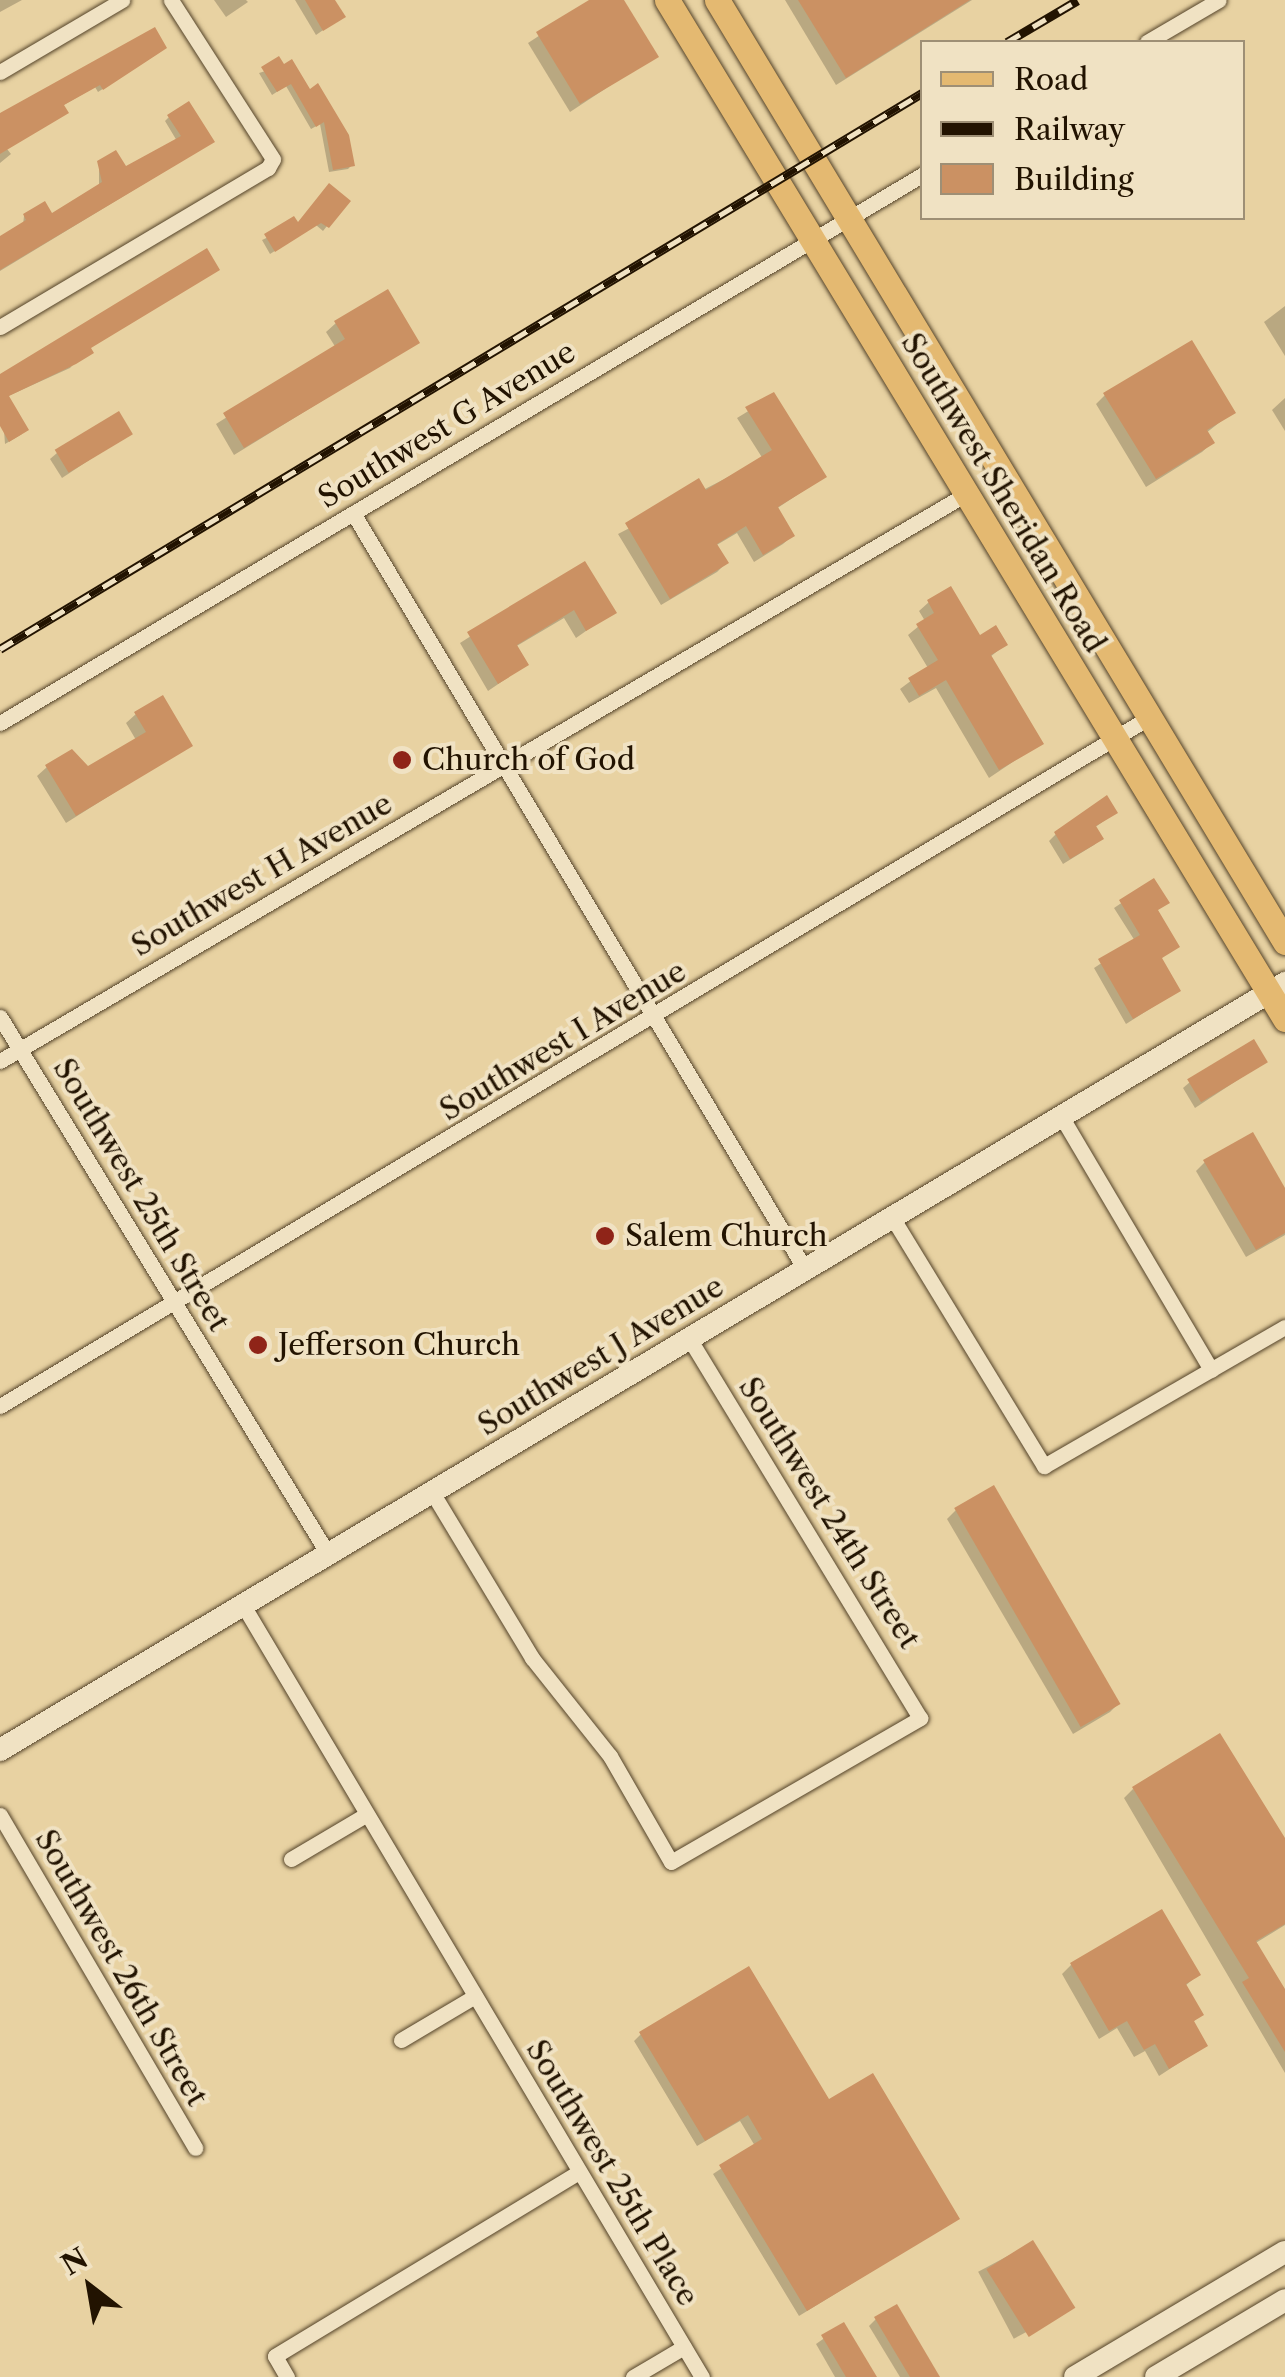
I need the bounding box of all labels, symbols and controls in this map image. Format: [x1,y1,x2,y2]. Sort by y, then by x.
legend [920,40,1245,220]
text: Road [1014,61,1088,98]
text: Railway [1014,111,1125,148]
text: Building [1014,161,1134,198]
street label: Southwest Sheridan Road [893,327,1113,659]
street label: Southwest G Avenue [311,334,583,516]
place label: Church of God [422,742,635,778]
marker: Church of God [391,749,413,771]
street label: Southwest H Avenue [125,785,399,965]
street label: Southwest I Avenue [433,953,693,1129]
street label: Southwest 25th Street [45,1052,237,1338]
place label: Salem Church [625,1218,827,1254]
marker: Salem Church [594,1225,616,1247]
street label: Southwest J Avenue [471,1268,731,1444]
place label: Jefferson Church [278,1327,520,1363]
marker: Jefferson Church [247,1334,269,1356]
street label: Southwest 24th Street [731,1371,927,1655]
street label: Southwest 26th Street [27,1823,215,2113]
street label: Southwest 25th Place [518,2034,706,2312]
north arrow [40,2237,140,2337]
text: N [55,2240,94,2282]

